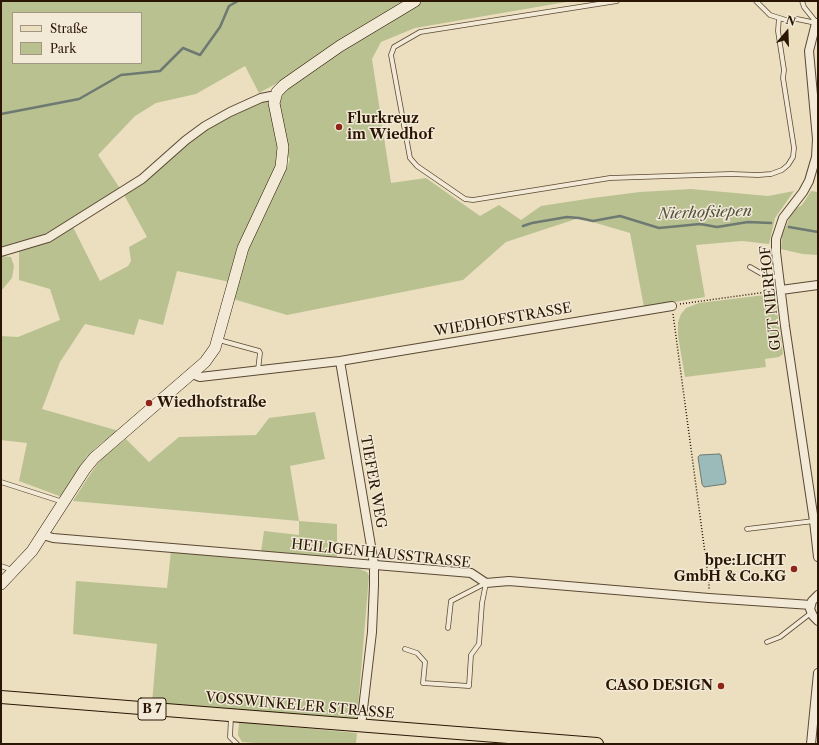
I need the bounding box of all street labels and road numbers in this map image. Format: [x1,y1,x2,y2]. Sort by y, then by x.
street label: GUT NIERHOF [757,245,785,351]
street label: WIEDHOFSTRASSE [433,300,573,340]
street label: TIEFER WEG [357,434,389,530]
street label: HEILIGENHAUSSTRASSE [290,536,472,572]
street label: VOSSWINKELER STRASSE [205,689,395,723]
road number: B 7 [138,698,166,720]

